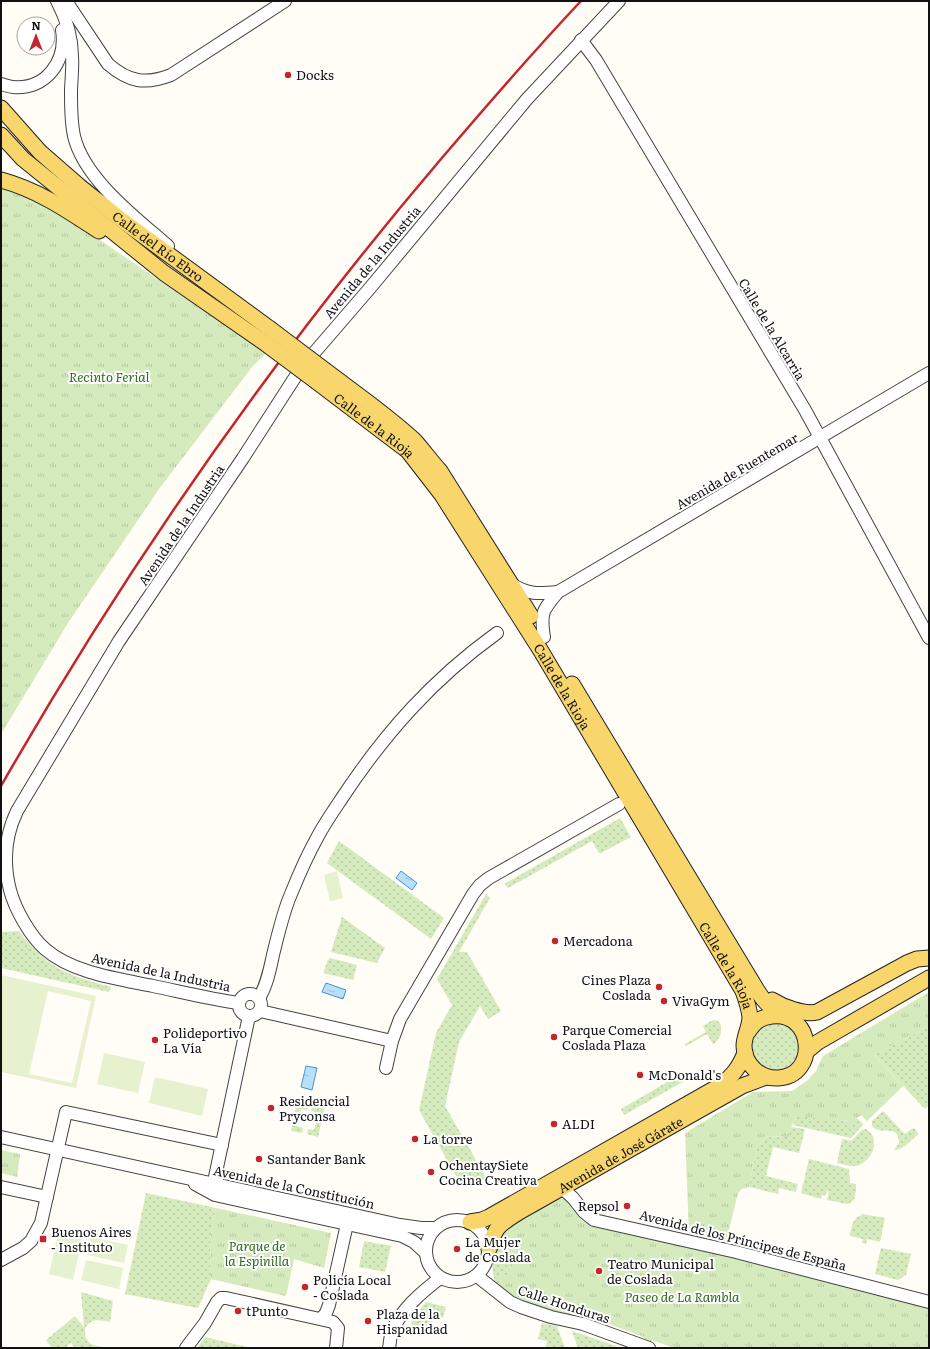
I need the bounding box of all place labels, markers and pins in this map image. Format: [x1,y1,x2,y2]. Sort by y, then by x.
place label: Docks [296,65,334,84]
marker: Docks [283,70,293,80]
place label: Mercadona [563,931,633,950]
marker: Mercadona [550,936,560,946]
place label: Cines Plaza Coslada [582,970,651,1004]
marker: Cines Plaza Coslada [654,982,664,992]
place label: VivaGym [672,991,730,1010]
marker: VivaGym [659,996,669,1006]
place label: Parque Comercial Coslada Plaza [562,1020,673,1054]
place label: Polideportivo La Vía [163,1023,248,1057]
marker: Parque Comercial Coslada Plaza [549,1032,559,1042]
marker: Polideportivo La Vía [150,1035,160,1045]
place label: McDonald's [648,1065,721,1084]
marker: McDonald's [635,1070,645,1080]
place label: Residencial Pryconsa [279,1091,351,1125]
marker: Residencial Pryconsa [266,1103,276,1113]
place label: ALDI [562,1114,595,1133]
marker: ALDI [549,1119,559,1129]
place label: La torre [423,1129,473,1148]
marker: La torre [410,1134,420,1144]
place label: Santander Bank [267,1149,367,1168]
marker: Santander Bank [254,1154,264,1164]
place label: OchentaySiete Cocina Creativa [439,1155,537,1189]
marker: OchentaySiete Cocina Creativa [426,1167,436,1177]
place label: Repsol [578,1196,620,1215]
marker: Repsol [622,1201,632,1211]
place label: Buenos Aires - Instituto [51,1222,131,1256]
place label: La Mujer de Coslada [465,1232,531,1266]
marker: Buenos Aires - Instituto [38,1234,48,1244]
marker: La Mujer de Coslada [452,1244,462,1254]
place label: Teatro Municipal de Coslada [607,1254,715,1288]
marker: Teatro Municipal de Coslada [594,1266,604,1276]
place label: Policía Local - Coslada [313,1270,392,1304]
marker: Policía Local - Coslada [300,1282,310,1292]
place label: tPunto [246,1301,289,1320]
place label: Plaza de la Hispanidad [376,1304,448,1338]
marker: tPunto [233,1306,243,1316]
marker: Plaza de la Hispanidad [363,1316,373,1326]

